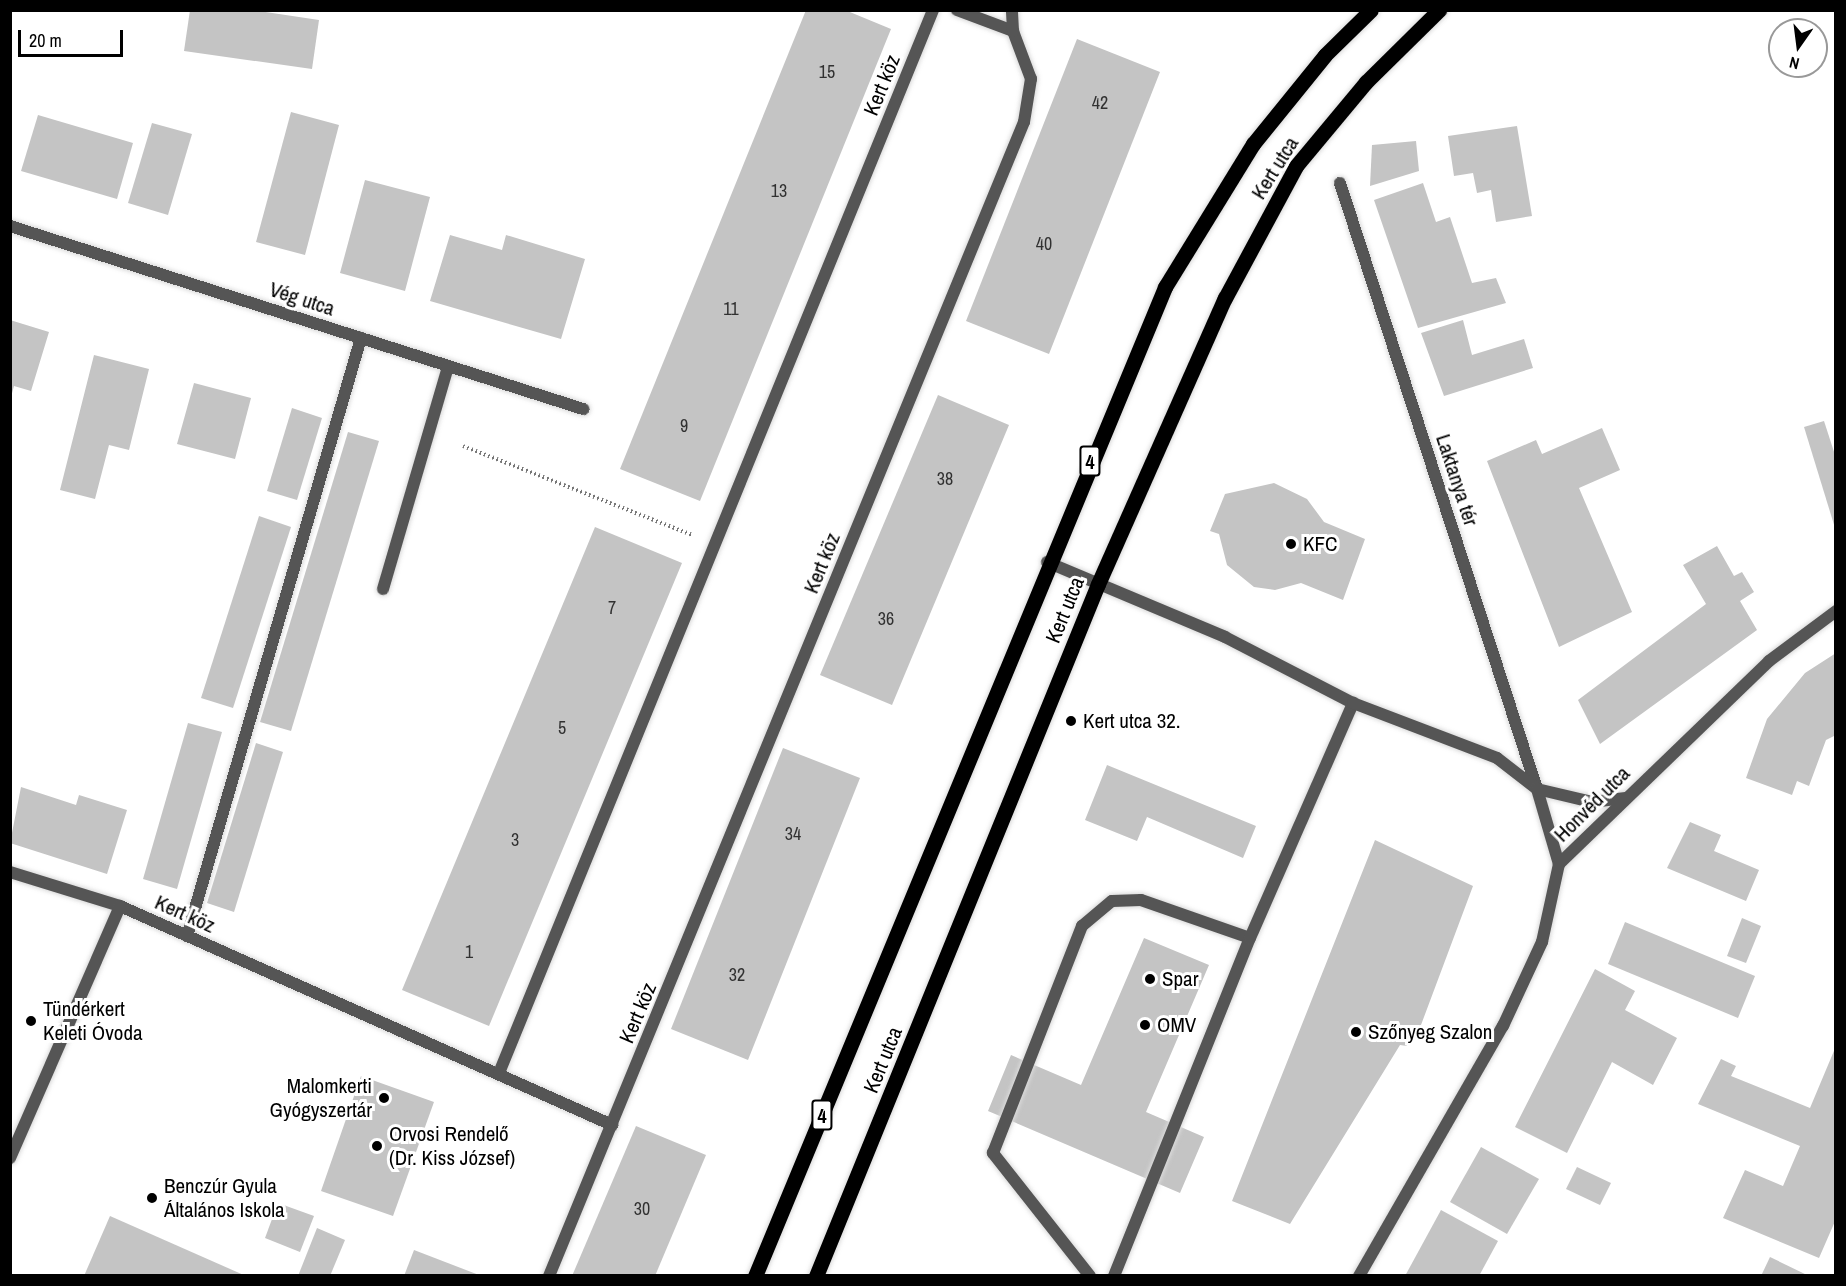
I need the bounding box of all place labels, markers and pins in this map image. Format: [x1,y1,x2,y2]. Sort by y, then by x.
place label: KFC [1303,531,1337,557]
marker: KFC [1284,537,1298,551]
place label: Kert utca 32. [1083,708,1181,734]
marker: Kert utca 32. [1064,714,1078,728]
place label: Spar [1162,966,1198,992]
marker: Spar [1143,972,1157,986]
place label: Tündérkert Keleti Óvoda [43,996,143,1046]
place label: OMV [1157,1012,1196,1038]
marker: Tündérkert Keleti Óvoda [24,1014,38,1028]
marker: OMV [1138,1018,1152,1032]
place label: Szőnyeg Szalon [1368,1019,1492,1045]
marker: Szőnyeg Szalon [1349,1025,1363,1039]
place label: Malomkerti Gyógyszertár [270,1073,372,1123]
marker: Malomkerti Gyógyszertár [377,1091,391,1105]
place label: Orvosi Rendelő (Dr. Kiss József) [389,1121,515,1171]
marker: Orvosi Rendelő (Dr. Kiss József) [370,1139,384,1153]
place label: Benczúr Gyula Általános Iskola [164,1173,285,1223]
marker: Benczúr Gyula Általános Iskola [145,1191,159,1205]

